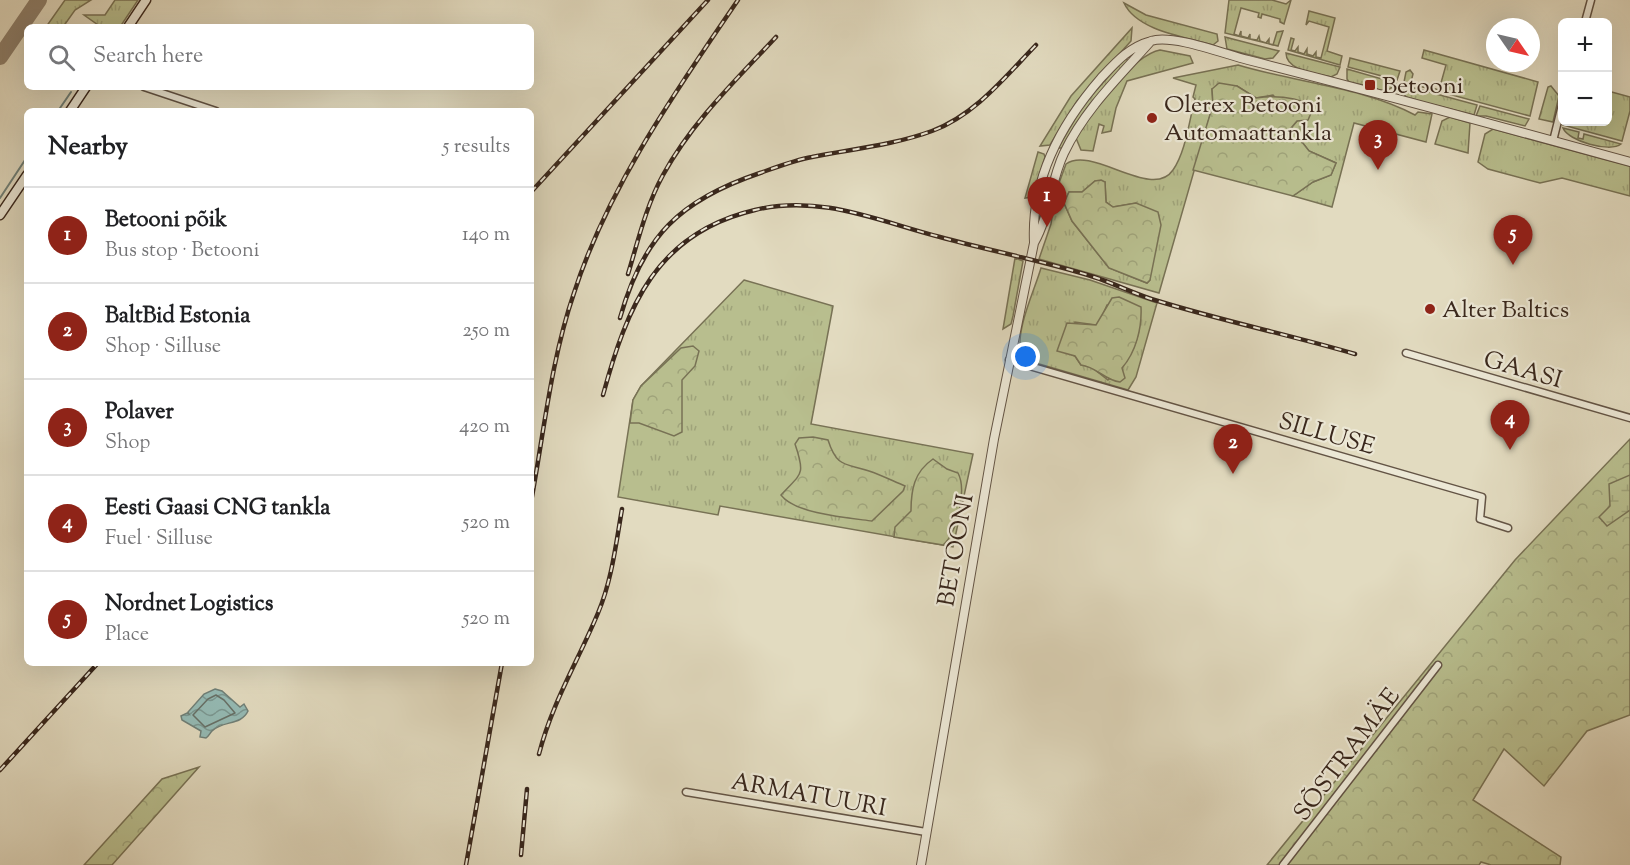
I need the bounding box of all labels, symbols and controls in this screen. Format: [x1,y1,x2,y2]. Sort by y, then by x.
north arrow [1486,18,1540,72]
map controls [1558,18,1612,126]
button: + [1558,18,1612,72]
search box [24,24,534,90]
icon: search [45,41,78,74]
text: Search here [93,41,203,73]
place label: Betooni [1382,70,1464,104]
button: − [1558,72,1612,126]
marker: Betooni [1363,78,1377,92]
place label: Olerex Betooni Automaattankla [1164,89,1332,151]
marker: Olerex Betooni Automaattankla [1145,111,1159,125]
pin: 3 [1358,120,1398,170]
text: Nearby [48,129,128,166]
text: 5 results [443,133,510,162]
pin: 1 [1028,178,1066,227]
text: Betooni põik [105,205,227,237]
pin: 5 [1494,216,1532,265]
text: 1 [64,221,71,250]
text: 140 m [462,221,510,250]
text: Bus stop · Betooni [105,237,259,266]
place label: Alter Baltics [1442,294,1569,328]
text: BaltBid Estonia [105,301,250,333]
marker: Alter Baltics [1423,302,1437,316]
text: 2 [63,317,72,346]
text: 250 m [462,317,510,346]
text: Shop · Silluse [105,333,221,362]
your location [1011,342,1040,371]
street label: GAASI [1479,343,1566,398]
text: Polaver [105,397,174,429]
pin: 4 [1490,400,1530,450]
street label: SILLUSE [1274,405,1379,465]
text: 3 [63,413,72,442]
text: 420 m [459,413,510,442]
pin: 2 [1214,424,1252,474]
text: Shop [105,429,150,458]
street label: BETOONI [930,491,984,609]
text: Eesti Gaasi CNG tankla [105,493,330,525]
text: 4 [62,509,73,538]
text: 520 m [462,509,510,538]
text: Fuel · Silluse [105,525,213,554]
text: Nordnet Logistics [105,589,273,621]
text: 5 [64,605,71,634]
text: 520 m [462,605,510,634]
text: Place [105,621,149,650]
street label: SÕSTRAMÄE [1286,681,1409,829]
street label: ARMATUURI [728,766,889,826]

